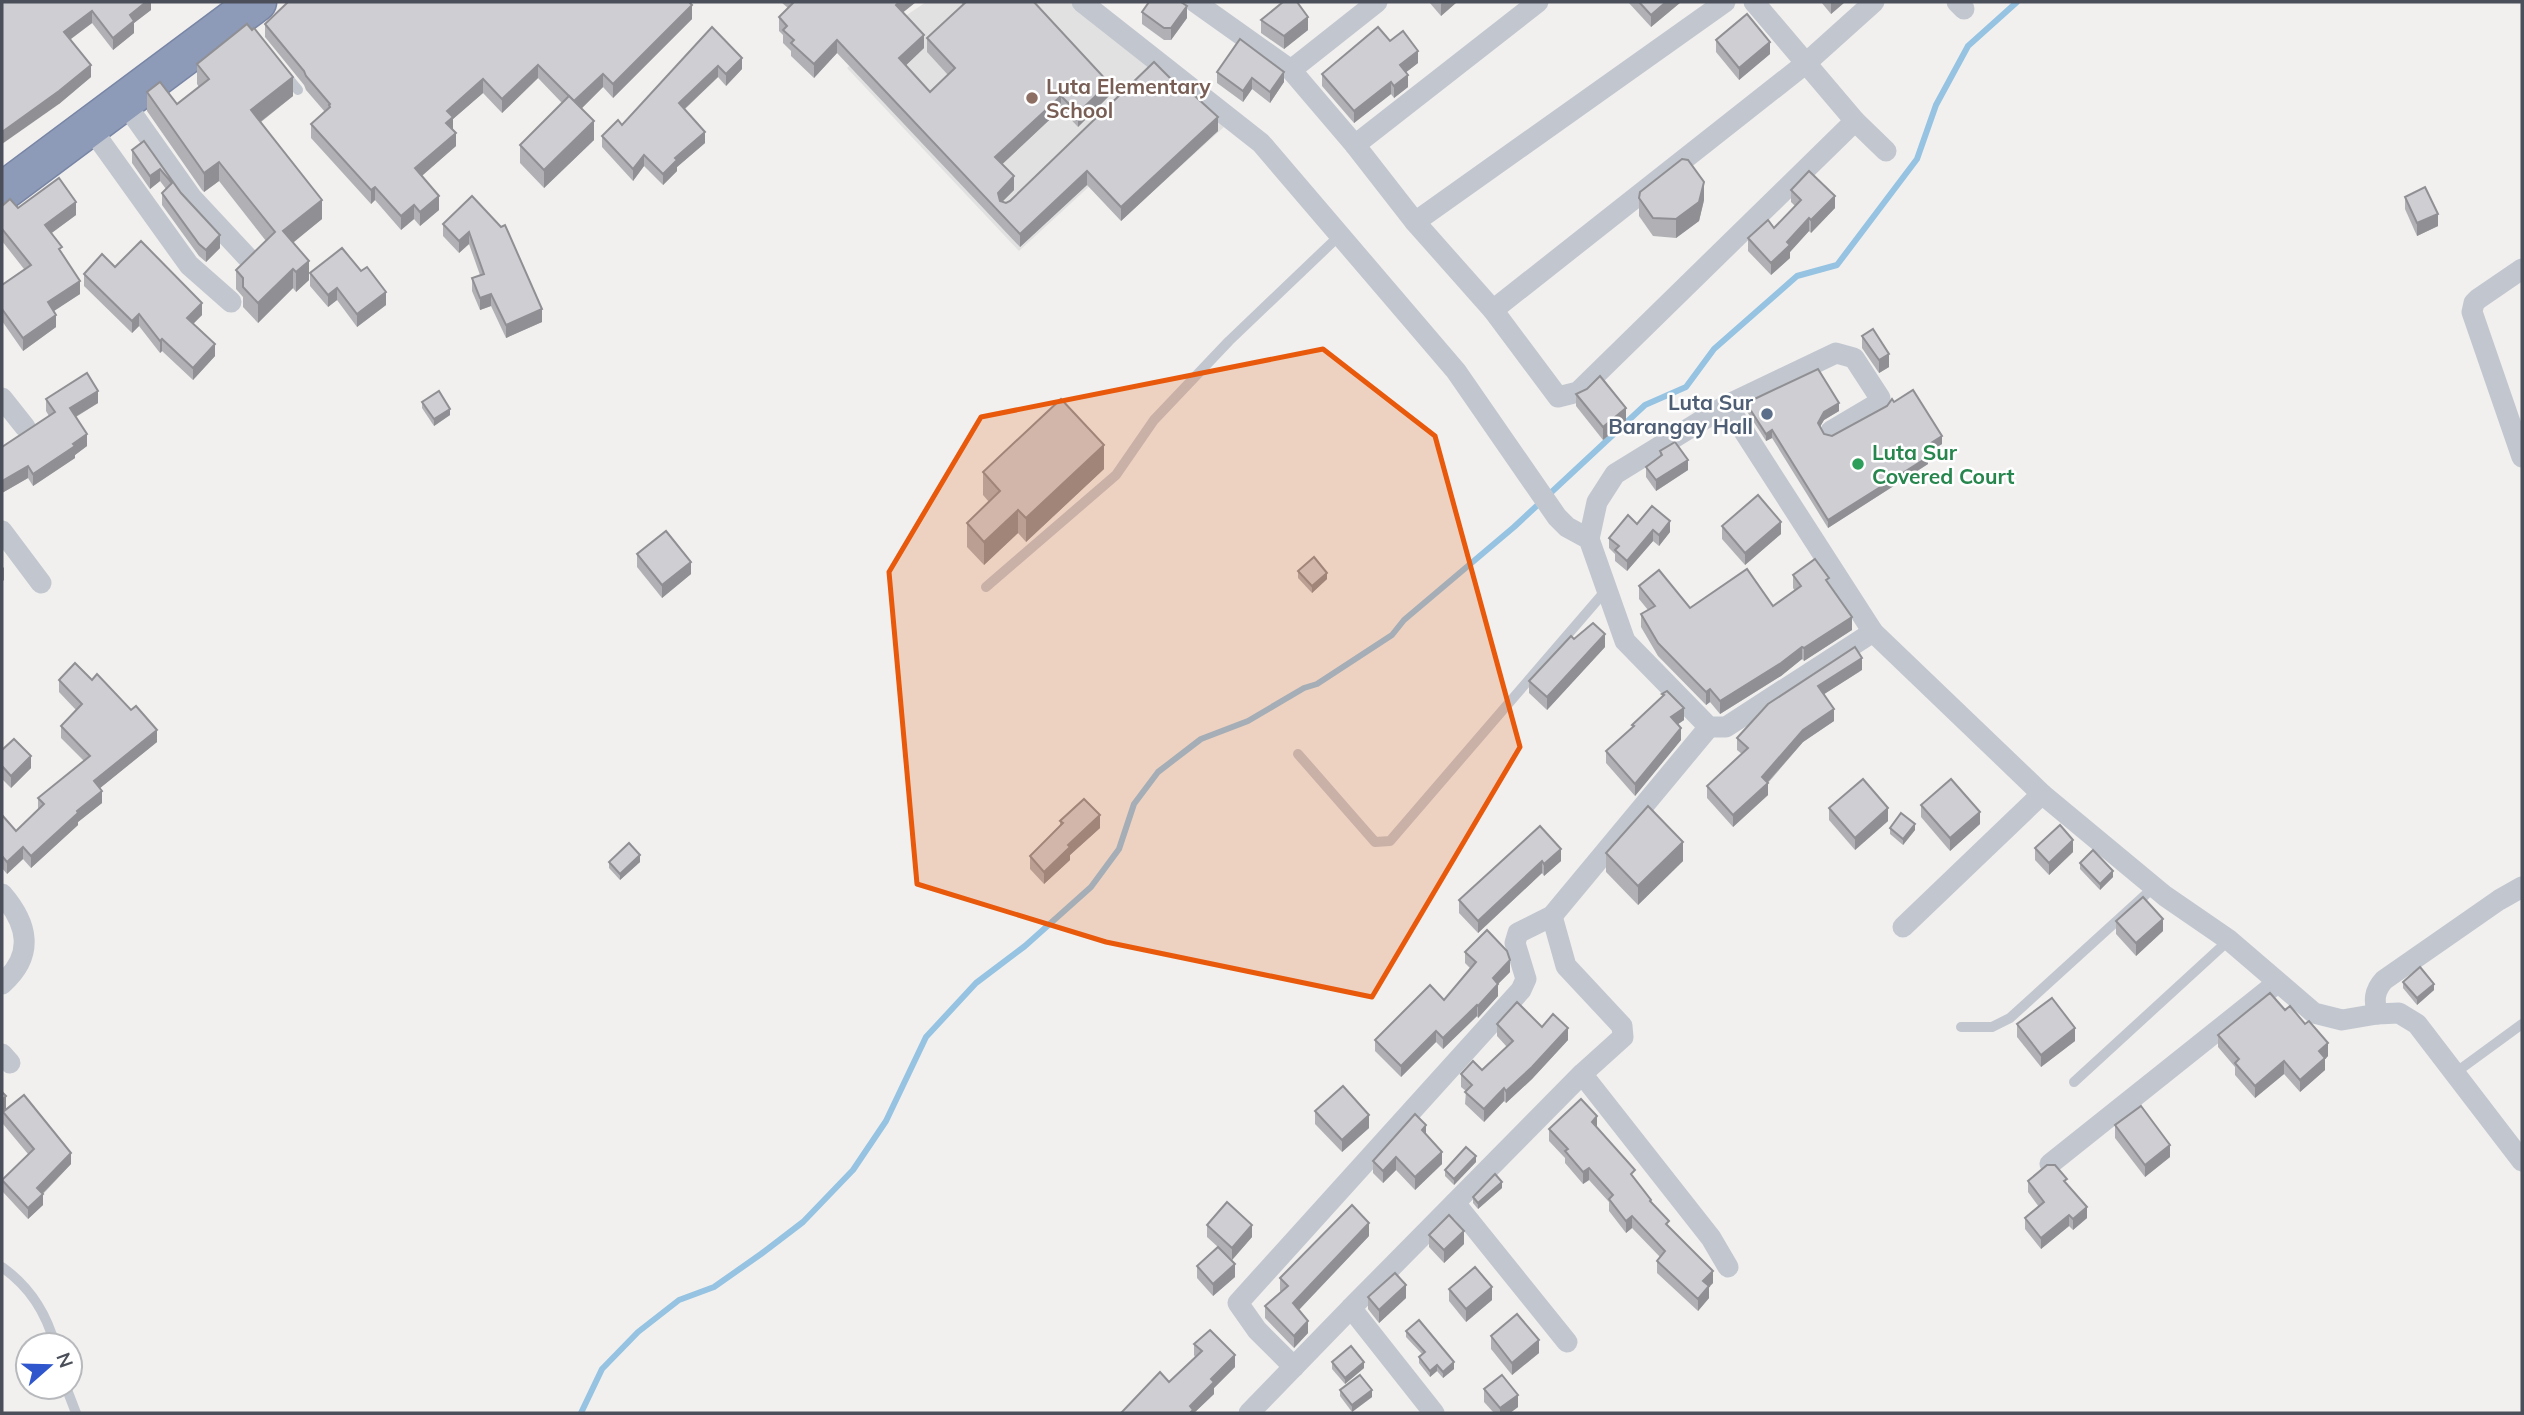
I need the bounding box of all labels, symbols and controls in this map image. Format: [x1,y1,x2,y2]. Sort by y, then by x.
place label: Luta Elementary School [1046,73,1211,123]
marker: Luta Elementary School [1024,90,1040,106]
place label: Luta Sur Barangay Hall [1608,389,1754,439]
marker: Luta Sur Barangay Hall [1759,406,1775,422]
place label: Luta Sur Covered Court [1872,439,2014,489]
marker: Luta Sur Covered Court [1850,456,1866,472]
north arrow [14,1331,84,1401]
text: N [51,1349,79,1371]

